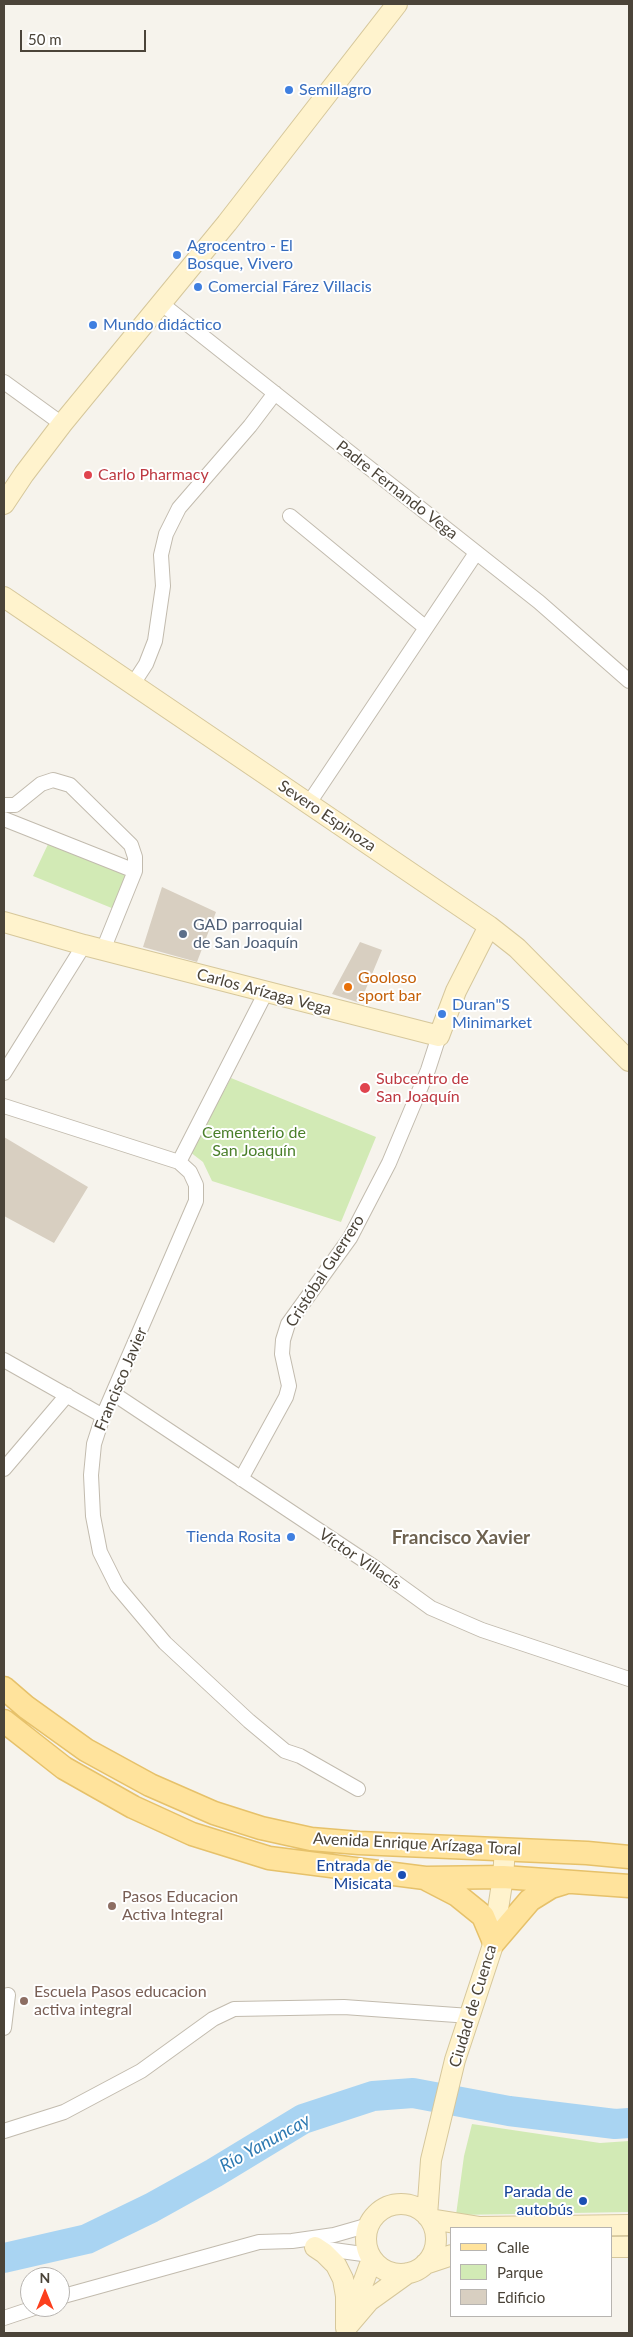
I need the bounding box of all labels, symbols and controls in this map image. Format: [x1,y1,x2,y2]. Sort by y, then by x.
scale bar [22,20,149,52]
text: 50 m [28,30,62,48]
place label: Semillagro [299,80,371,100]
marker: Semillagro [283,84,295,96]
place label: Agrocentro - El Bosque, Vivero [187,236,293,274]
marker: Agrocentro - El Bosque, Vivero [171,249,183,261]
place label: Comercial Fárez Villacis [208,277,372,297]
marker: Comercial Fárez Villacis [192,281,204,293]
place label: Mundo didáctico [103,315,221,335]
marker: Mundo didáctico [87,319,99,331]
street label: Padre Fernando Vega [332,437,462,543]
place label: Carlo Pharmacy [98,465,209,485]
marker: Carlo Pharmacy [82,469,94,481]
street label: Severo Espinoza [274,776,380,856]
place label: GAD parroquial de San Joaquín [193,915,302,953]
marker: GAD parroquial de San Joaquín [177,928,189,940]
street label: Carlos Arízaga Vega [195,965,333,1019]
place label: Gooloso sport bar [358,968,421,1006]
marker: Gooloso sport bar [342,981,354,993]
place label: Duran"S Minimarket [452,995,532,1033]
marker: Duran"S Minimarket [436,1008,448,1020]
place label: Subcentro de San Joaquín [376,1069,469,1107]
marker: Subcentro de San Joaquín [358,1081,372,1095]
park label: Cementerio de San Joaquín [202,1123,306,1161]
street label: Cristóbal Guerrero [282,1211,368,1331]
street label: Francisco Javier [91,1324,151,1434]
street label: Víctor Villacís [315,1524,405,1594]
place label: Tienda Rosita [186,1527,281,1547]
district label: Francisco Xavier [392,1527,530,1549]
marker: Tienda Rosita [285,1531,297,1543]
street label: Avenida Enrique Arízaga Toral [312,1829,522,1859]
place label: Entrada de Misicata [316,1856,392,1894]
marker: Entrada de Misicata [396,1869,408,1881]
place label: Pasos Educacion Activa Integral [122,1887,238,1925]
marker: Pasos Educacion Activa Integral [106,1900,118,1912]
street label: Ciudad de Cuenca [445,1942,501,2070]
place label: Escuela Pasos educacion activa integral [34,1982,207,2020]
marker: Escuela Pasos educacion activa integral [18,1995,30,2007]
water label: Río Yanuncay [216,2109,314,2177]
place label: Parada de autobús [504,2182,573,2220]
marker: Parada de autobús [577,2195,589,2207]
legend [450,2227,613,2317]
text: Calle [497,2238,529,2256]
text: Parque [497,2263,543,2281]
north arrow [20,2267,70,2317]
text: N [40,2269,50,2286]
text: Edificio [497,2288,545,2306]

